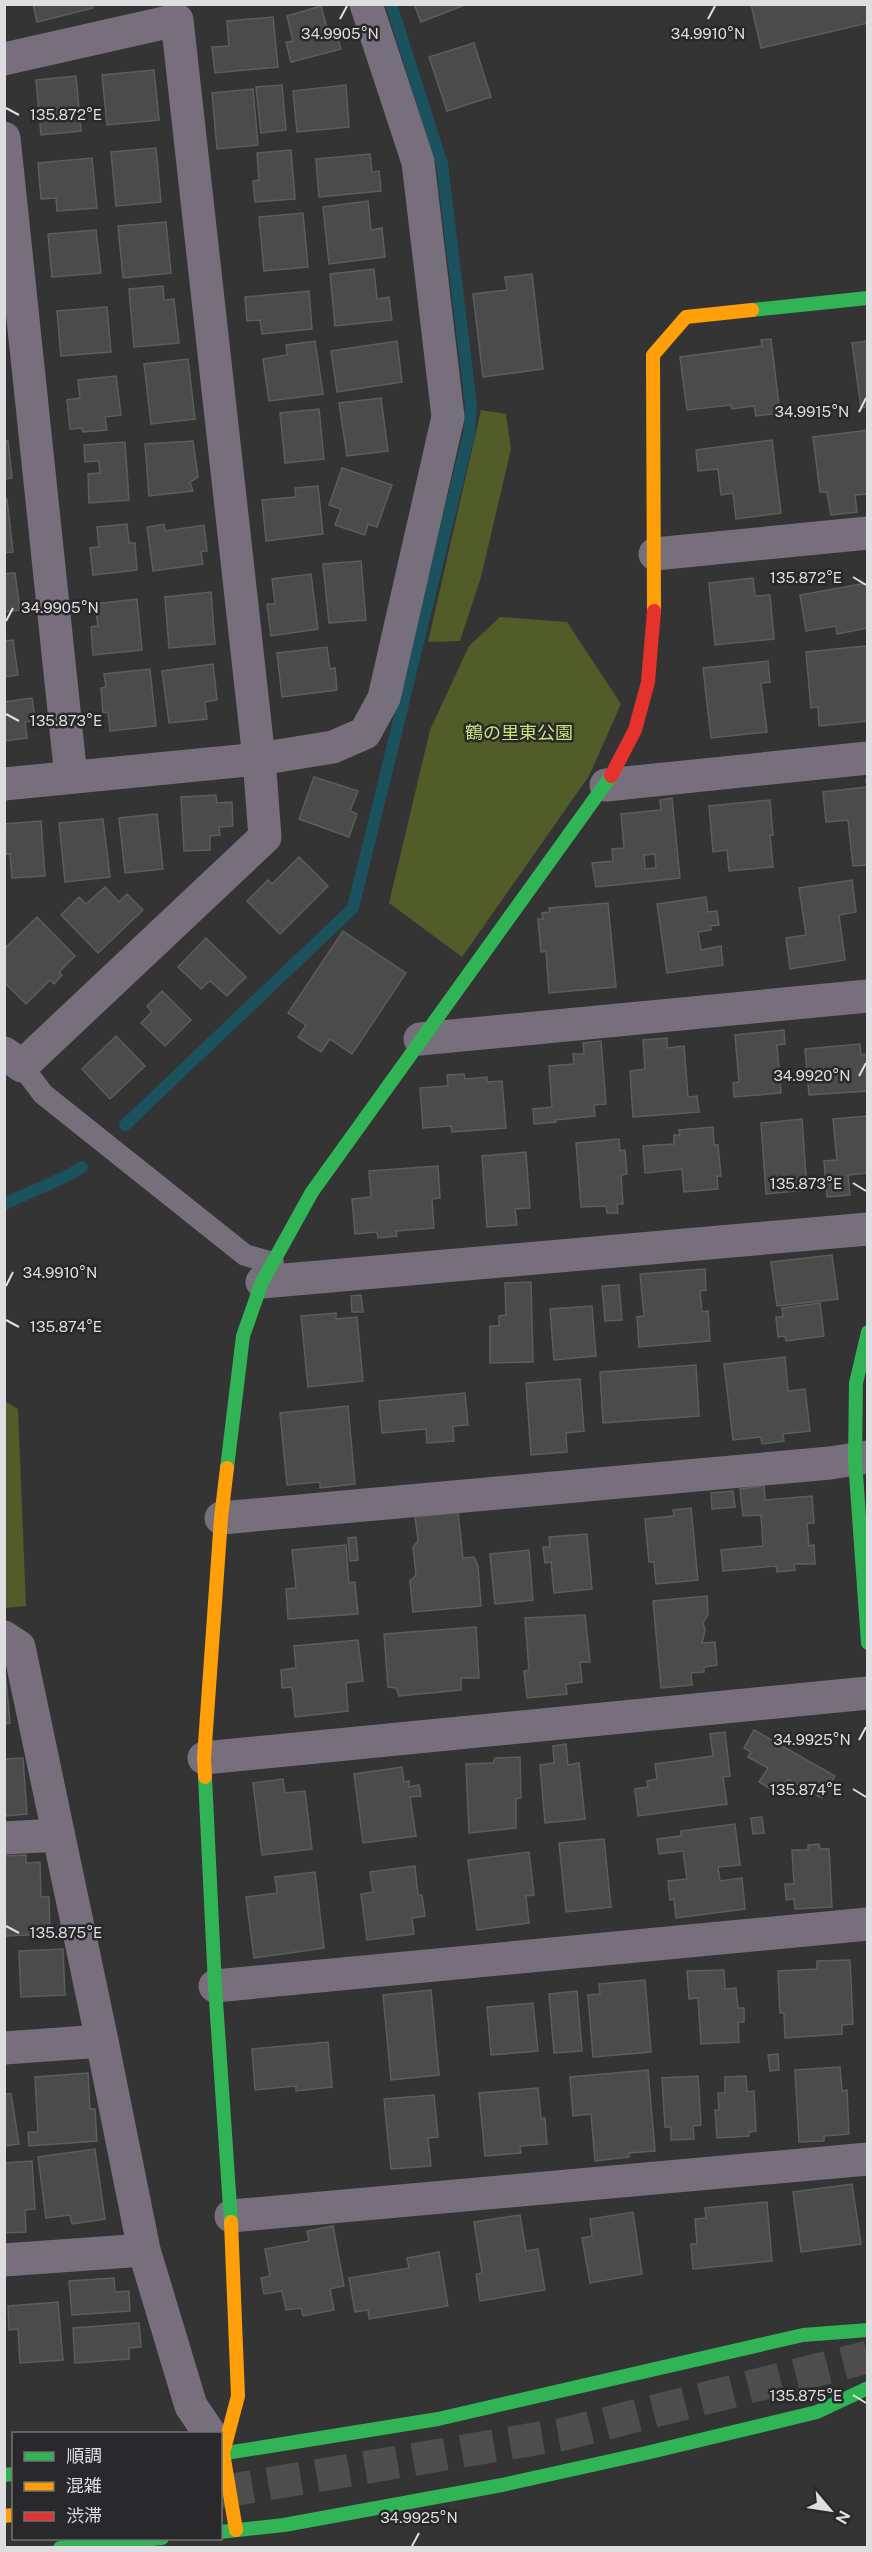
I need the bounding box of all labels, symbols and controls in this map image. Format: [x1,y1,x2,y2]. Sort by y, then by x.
text: 34.9905°N [301,25,379,42]
text: 34.9910°N [671,25,745,42]
text: 135.872°E [30,106,102,123]
text: 34.9915°N [775,403,849,420]
text: 135.872°E [770,569,842,586]
text: 34.9905°N [21,599,99,616]
text: 135.873°E [30,712,102,729]
park label: 鶴の里東公園 [465,722,573,743]
text: 34.9920°N [773,1067,851,1084]
text: 135.873°E [770,1175,842,1192]
text: 34.9910°N [23,1264,97,1281]
text: 135.874°E [30,1318,102,1335]
text: 34.9925°N [773,1731,851,1748]
text: 135.874°E [770,1781,842,1798]
text: 135.875°E [30,1924,102,1941]
text: 135.875°E [770,2387,842,2404]
legend [12,2432,222,2540]
text: 順調 [66,2445,102,2466]
text: 混雑 [66,2475,102,2496]
north arrow [800,2480,860,2540]
text: 渋滞 [66,2505,102,2526]
text: N [831,2507,854,2527]
text: 34.9925°N [380,2509,458,2526]

